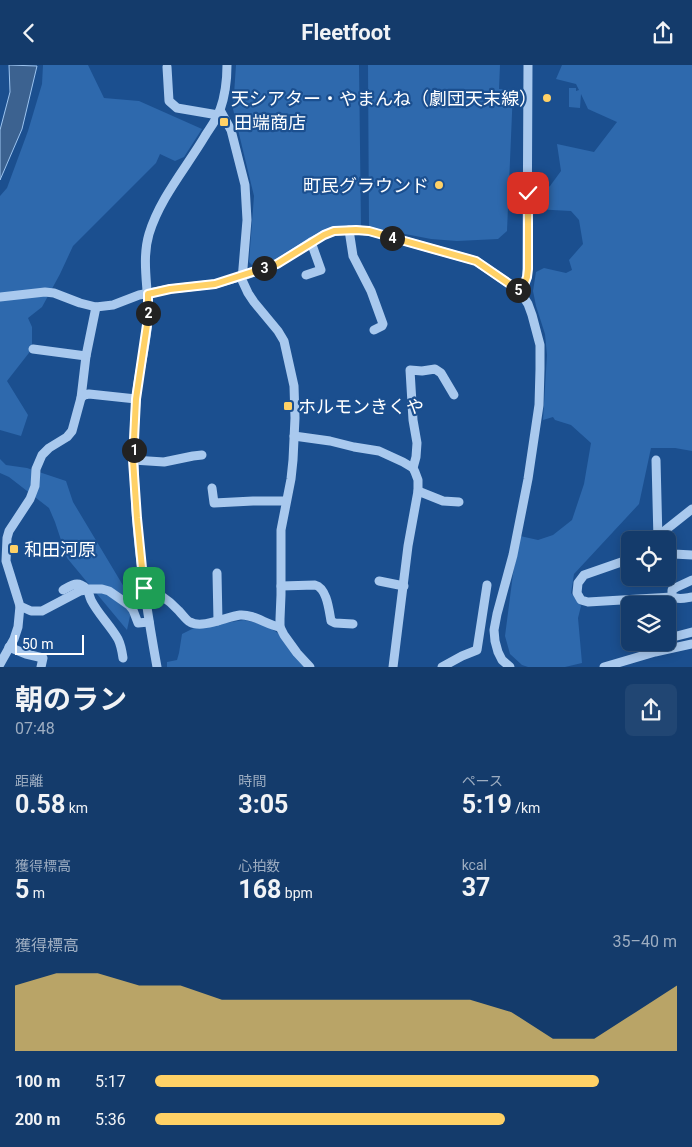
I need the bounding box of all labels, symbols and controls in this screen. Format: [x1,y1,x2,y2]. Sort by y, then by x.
icon: back [15,19,43,47]
icon: share [649,19,677,47]
text: Fleetfoot [301,20,391,45]
place label: 天シアター・やまんね（劇団天末線） [231,88,537,109]
marker: 天シアター・やまんね（劇団天末線） [541,92,553,104]
place label: 田端商店 [234,112,306,133]
marker: 田端商店 [218,116,230,128]
pin [507,172,549,214]
place label: 町民グラウンド [303,175,429,196]
marker: 町民グラウンド [433,179,445,191]
icon: check [514,179,542,207]
pin: 4 [380,225,404,251]
text: 4 [388,230,397,246]
pin: 3 [252,255,276,281]
text: 3 [260,260,269,276]
pin: 5 [506,277,530,303]
text: 5 [514,282,523,298]
pin: 2 [136,301,160,325]
text: 2 [144,305,153,321]
place label: ホルモンきくや [298,396,424,417]
marker: ホルモンきくや [282,400,294,412]
pin: 1 [122,437,146,463]
text: 1 [130,442,139,458]
map controls [621,531,676,651]
button: locate [621,531,676,586]
place label: 和田河原 [24,539,96,560]
marker: 和田河原 [8,543,20,555]
pin [123,567,165,609]
icon: arrive [130,574,158,602]
button: layers [621,596,676,651]
scale bar [15,632,84,655]
text: 50 m [22,636,54,652]
text: 朝のラン [15,683,127,716]
button: share [625,684,677,736]
text: 07:48 [15,719,55,738]
text: 距離 [15,773,43,789]
text: 時間 [238,773,266,789]
text: ペース [462,773,503,789]
text: 0.58 [15,790,65,819]
text: 3:05 [238,790,288,819]
text: 5:19 [462,790,512,819]
text: km [65,800,88,816]
text: /km [512,800,540,816]
text: kcal [462,857,487,873]
text: 獲得標高 [15,858,71,874]
text: 心拍数 [238,858,280,874]
text: 37 [462,873,490,902]
text: 5 [15,875,29,904]
text: 168 [238,875,281,904]
text: m [29,885,45,901]
text: bpm [281,885,313,901]
text: 35–40 m [613,932,677,951]
text: 獲得標高 [15,936,79,955]
text: 100 m [15,1072,60,1091]
text: 5:17 [95,1072,126,1091]
text: 200 m [15,1110,60,1129]
text: 5:36 [95,1110,126,1129]

